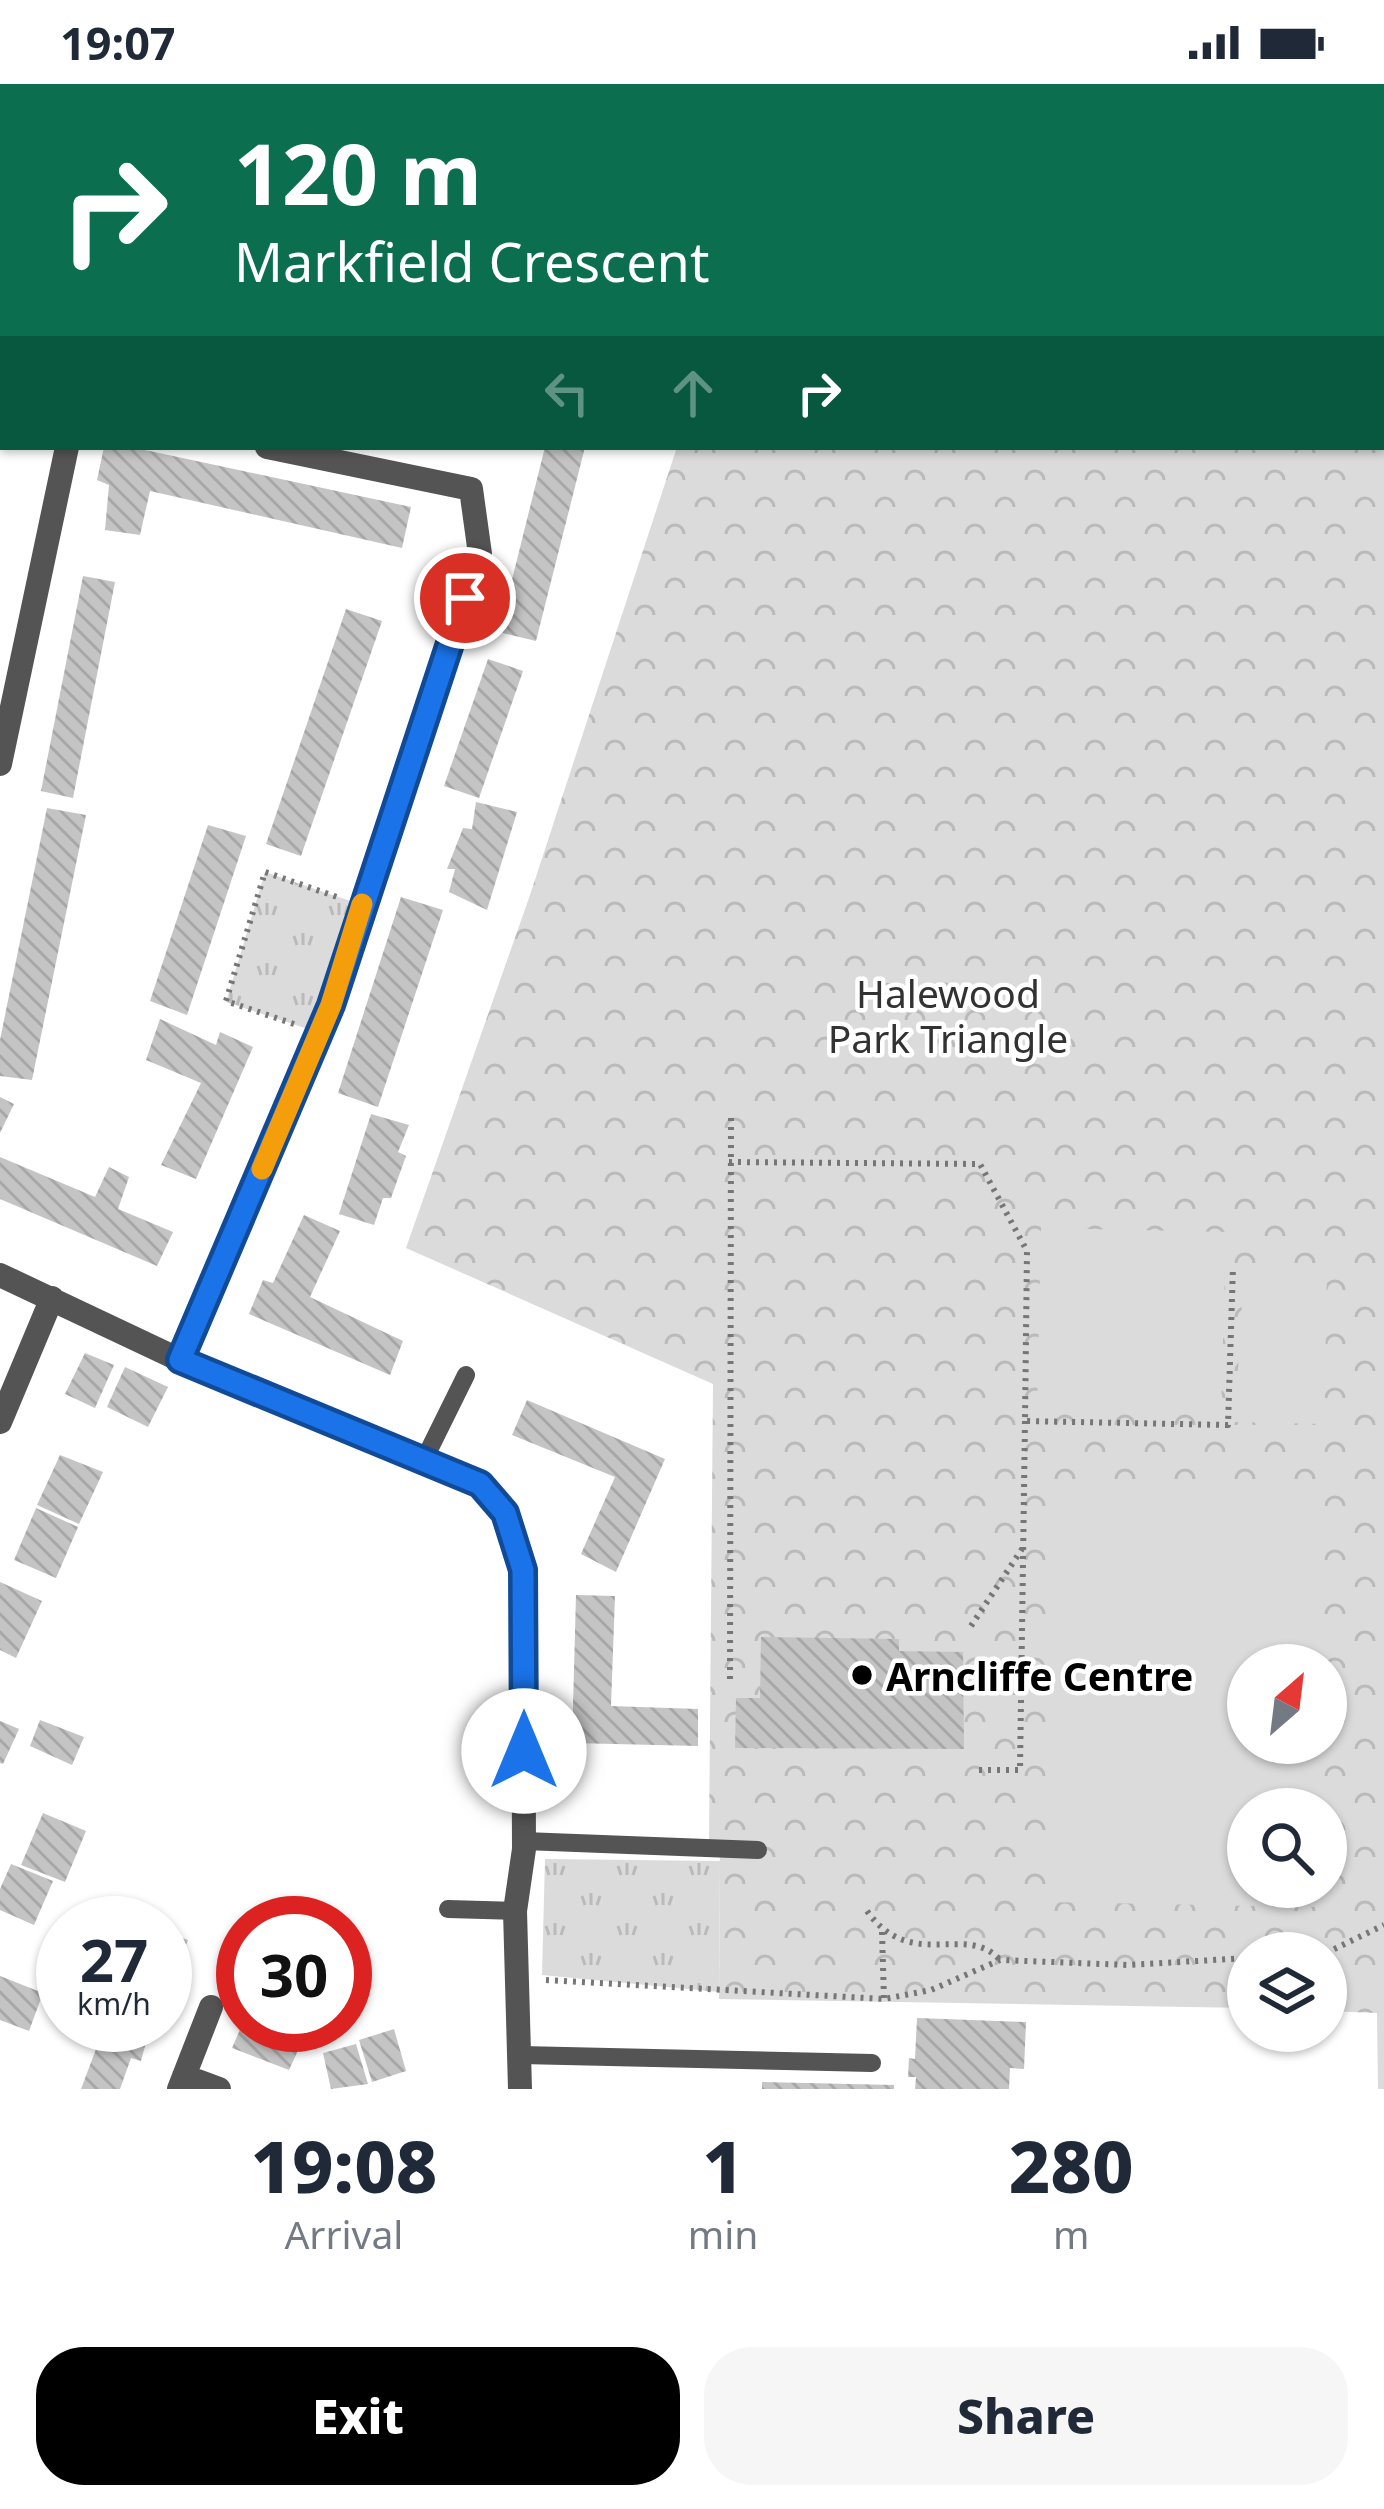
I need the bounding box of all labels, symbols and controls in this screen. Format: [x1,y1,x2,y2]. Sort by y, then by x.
text: 19:07 [60,12,176,73]
text: 120 m [234,115,482,230]
icon: right [36,132,192,288]
text: Markfield Crescent [234,224,709,298]
icon: left [534,360,600,426]
icon: ahead [660,360,726,426]
icon: right [786,360,852,426]
pin [414,547,516,649]
icon: arrive [432,565,498,631]
park label: Halewood Park Triangle [828,966,1068,1064]
north arrow [1227,1644,1347,1764]
map controls [1227,1644,1347,2052]
place label: Arncliffe Centre [886,1649,1193,1702]
marker: Arncliffe Centre [849,1662,875,1688]
position arrow [461,1688,587,1814]
button: search [1227,1788,1347,1908]
speed limit sign: 30 [216,1896,372,2052]
text: 27 [80,1918,148,2000]
button: layers [1227,1932,1347,2052]
text: km/h [77,1983,151,2024]
text: 19:08 [250,2116,437,2214]
text: 1 [702,2116,744,2214]
text: 280 [1009,2116,1134,2214]
text: Arrival [284,2207,403,2260]
text: min [688,2207,758,2260]
text: m [1053,2207,1089,2260]
button: Exit [36,2347,680,2485]
button: Share [704,2347,1348,2485]

